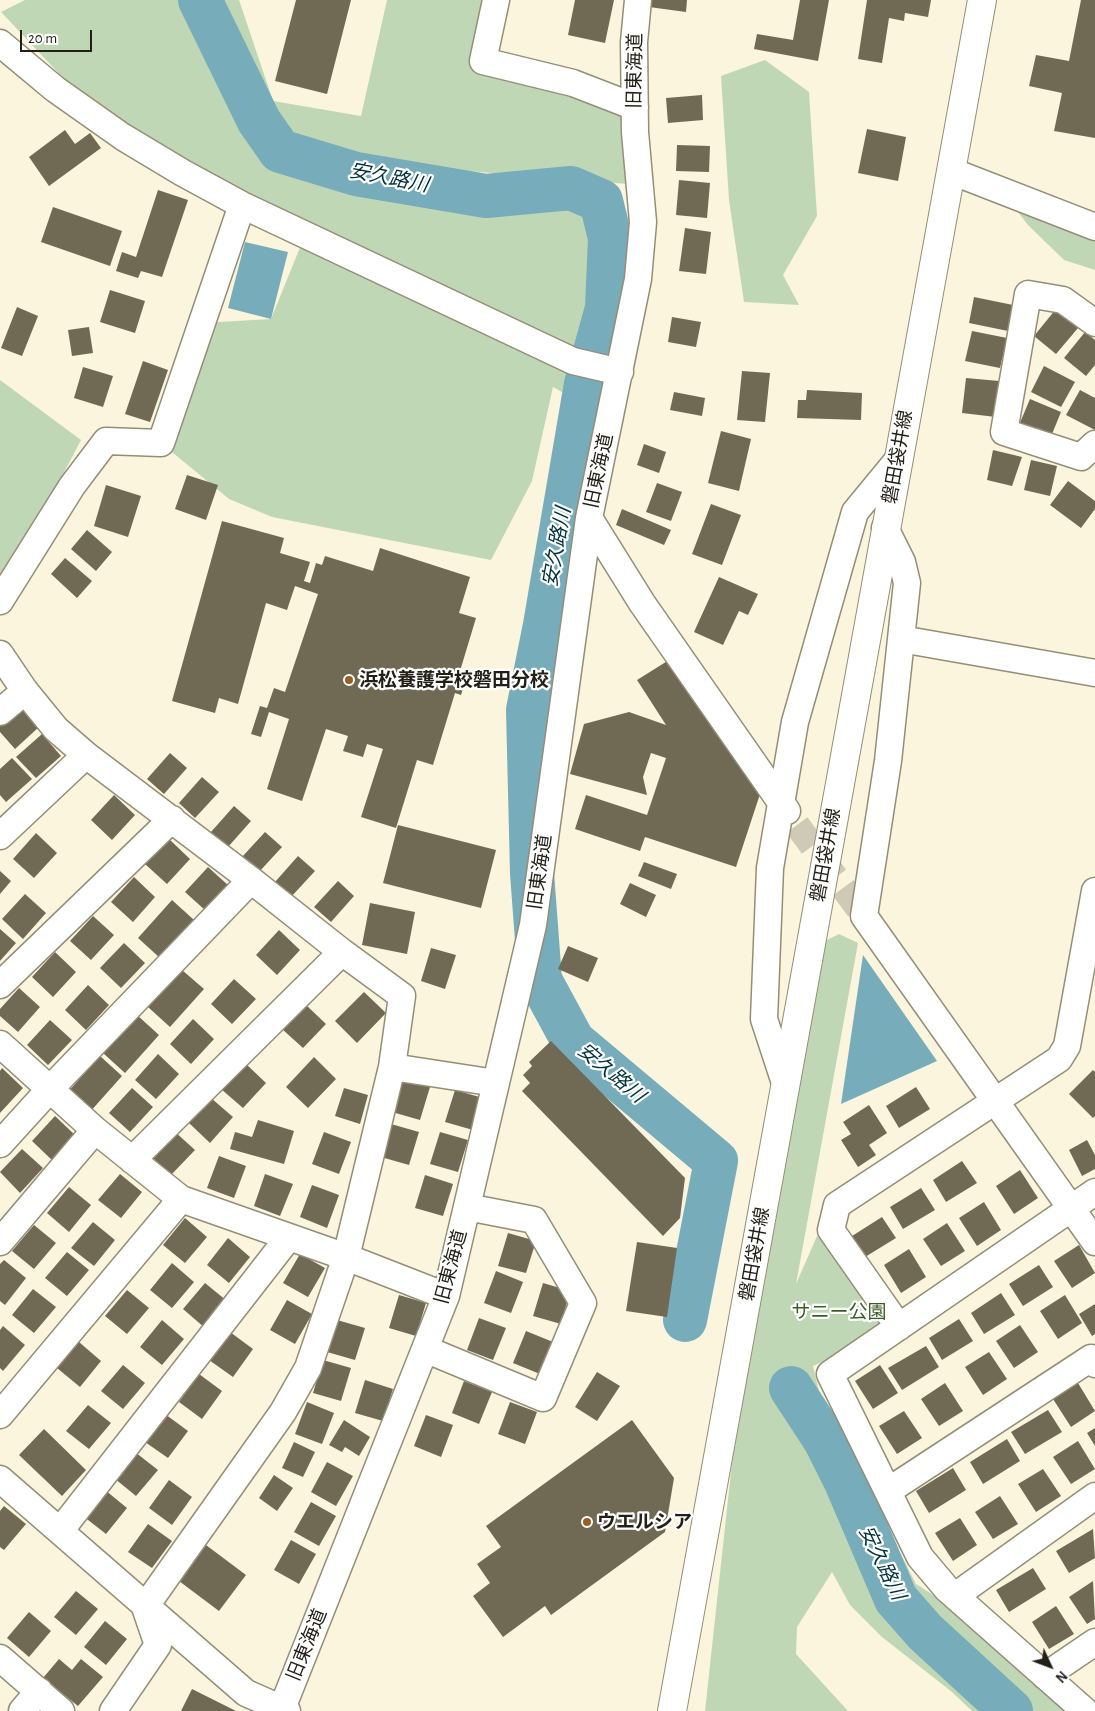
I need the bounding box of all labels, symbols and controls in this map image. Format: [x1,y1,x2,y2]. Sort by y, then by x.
scale bar [22,20,95,52]
text: 20 m [28,31,57,46]
street label: 旧東海道 [623,33,647,109]
water label: 安久路川 [347,159,431,197]
street label: 磐田袋井線 [879,408,917,506]
street label: 旧東海道 [580,431,618,511]
water label: 安久路川 [538,506,576,588]
place label: 浜松養護学校磐田分校 [359,669,549,691]
marker: 浜松養護学校磐田分校 [343,674,355,686]
street label: 磐田袋井線 [807,806,845,904]
street label: 旧東海道 [523,833,557,911]
water label: 安久路川 [573,1038,649,1108]
street label: 磐田袋井線 [736,1205,774,1303]
street label: 旧東海道 [430,1227,472,1307]
park label: サニー公園 [792,1301,886,1323]
place label: ウエルシア [597,1511,692,1533]
marker: ウエルシア [581,1516,593,1528]
water label: 安久路川 [854,1522,910,1604]
street label: 旧東海道 [282,1605,332,1685]
north arrow [1025,1641,1075,1691]
text: N [1053,1668,1069,1685]

